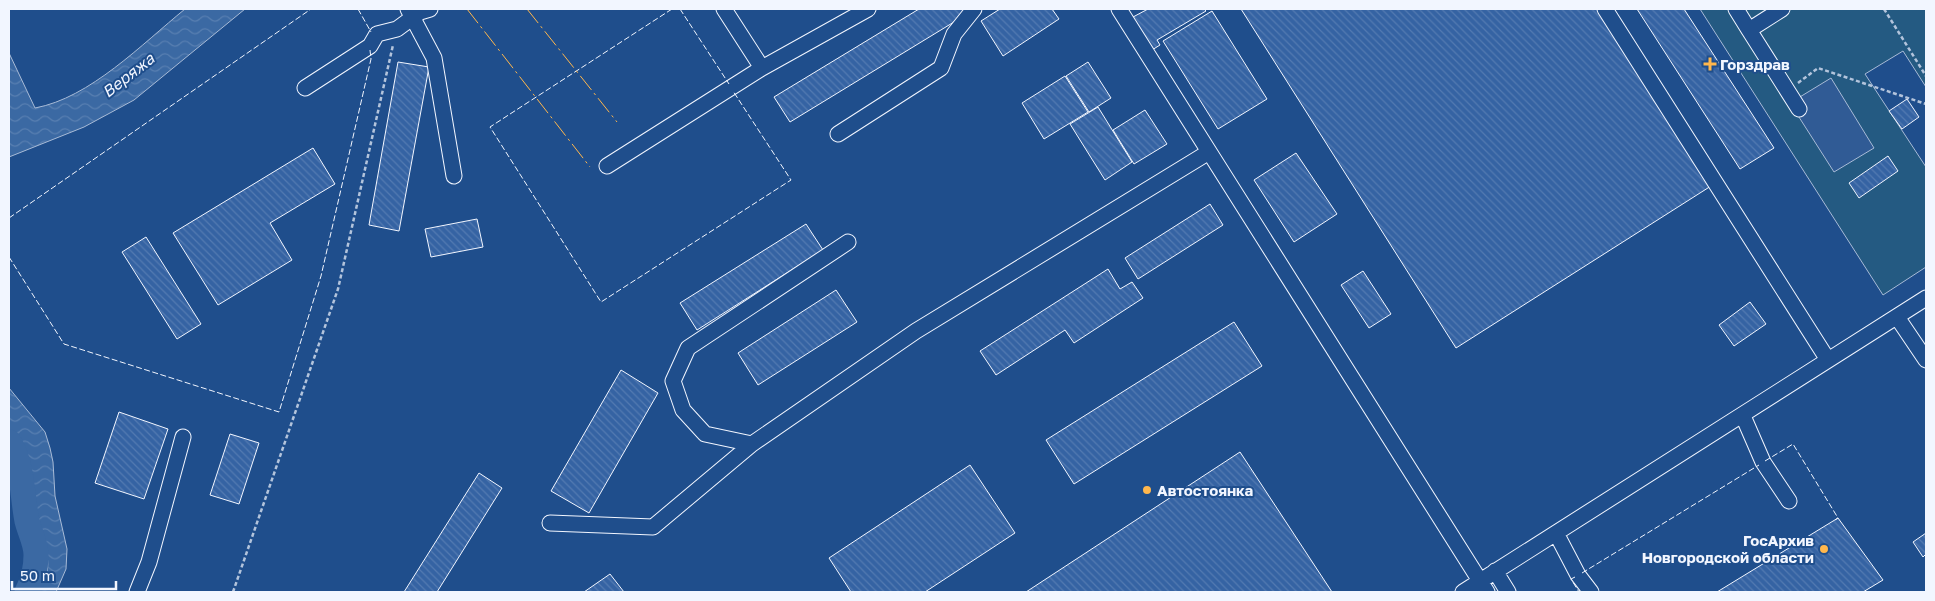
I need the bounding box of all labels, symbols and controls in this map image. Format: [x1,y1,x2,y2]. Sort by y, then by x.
water label: Веряжа [98,48,159,102]
place label: Горздрав [1720,55,1790,73]
marker: Горздрав [1704,58,1716,70]
place label: Автостоянка [1157,481,1254,499]
marker: Автостоянка [1141,484,1153,496]
place label: ГосАрхив Новгородской области [1642,531,1814,566]
marker: ГосАрхив Новгородской области [1818,543,1830,555]
scale bar [12,558,116,590]
text: 50 m [20,566,55,584]

